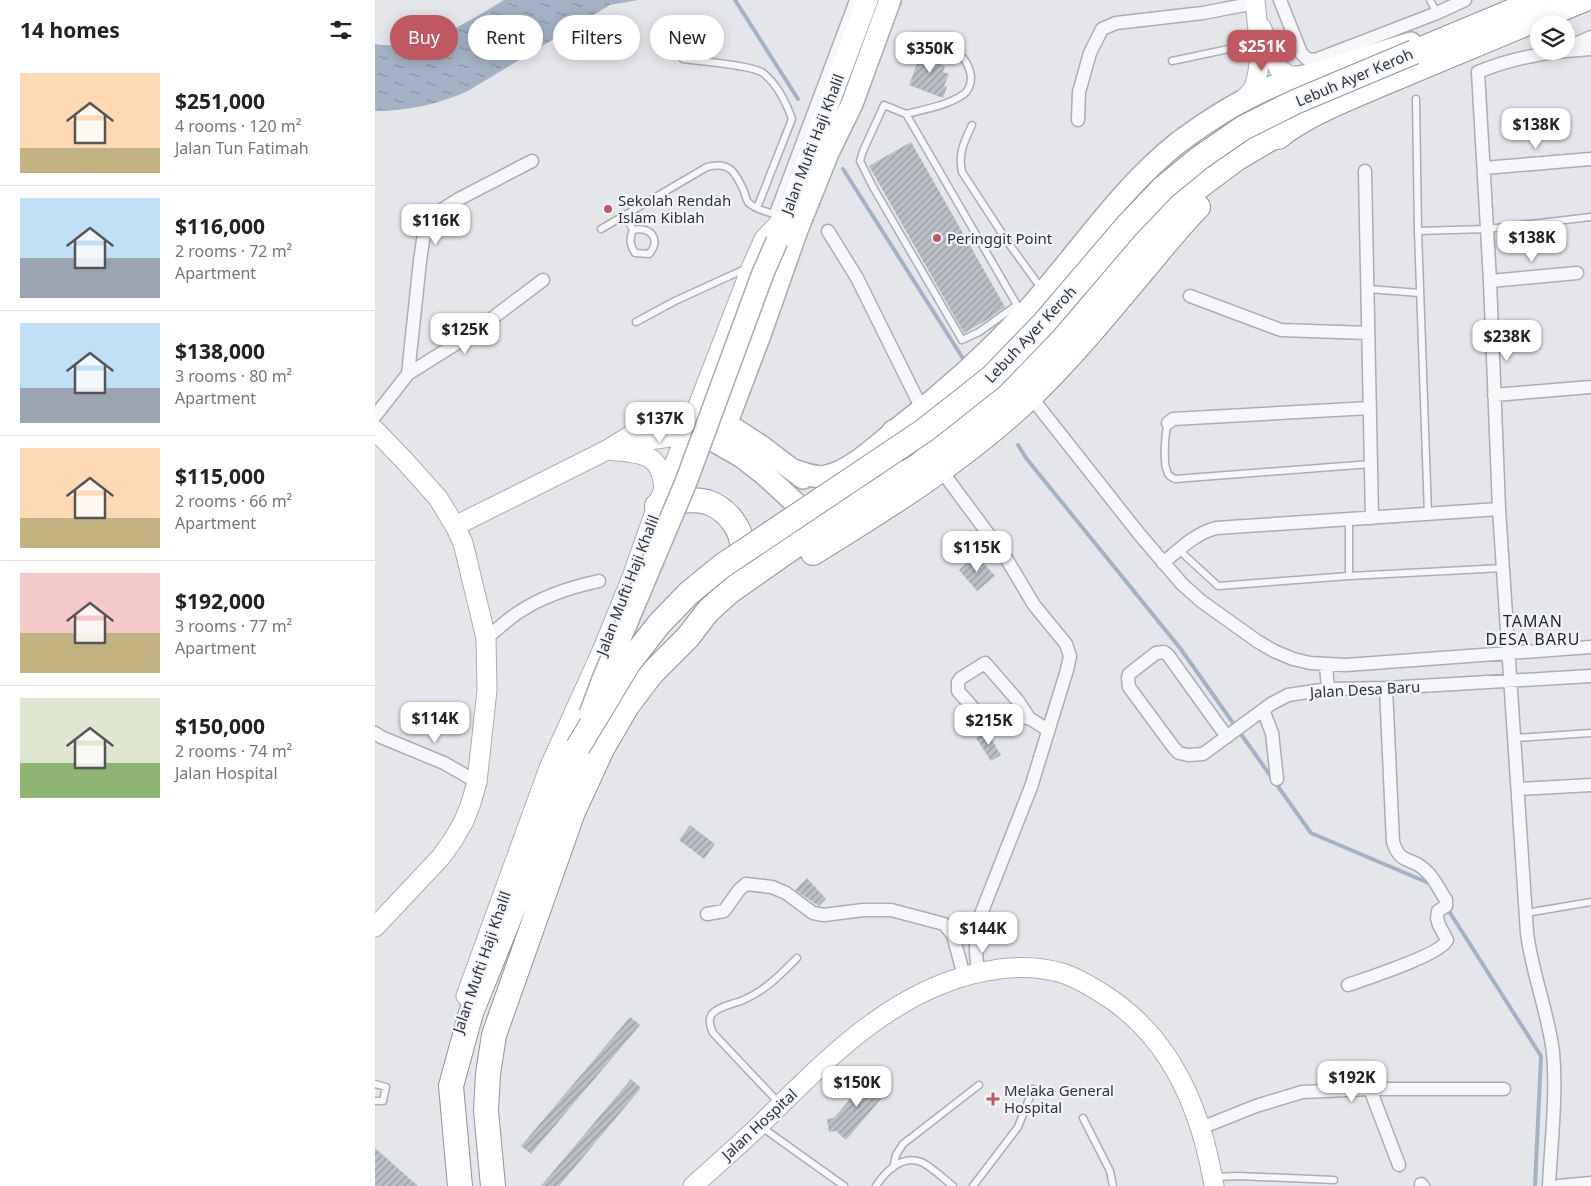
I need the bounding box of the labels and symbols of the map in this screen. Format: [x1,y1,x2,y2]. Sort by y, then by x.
pin: $251K [1227,30,1297,72]
pin: $350K [895,32,965,74]
street label: Lebuh Ayer Keroh [1292,43,1416,111]
street label: Jalan Mufti Haji Khalil [775,71,848,219]
pin: $138K [1501,108,1571,150]
place label: Sekolah Rendah Islam Kiblah [618,190,731,227]
marker: Sekolah Rendah Islam Kiblah [602,203,614,215]
pin: $116K [401,204,471,246]
pin: $138K [1497,220,1567,263]
place label: Peringgit Point [947,228,1053,248]
marker: Peringgit Point [931,232,943,244]
street label: Lebuh Ayer Keroh [980,281,1080,387]
pin: $125K [430,312,500,355]
pin: $238K [1472,320,1542,362]
pin: $137K [625,402,695,444]
street label: Jalan Mufti Haji Khalil [590,512,663,660]
pin: $115K [942,530,1012,573]
district label: TAMAN DESA BARU [1485,610,1581,650]
street label: Jalan Desa Baru [1307,676,1421,702]
pin: $114K [400,702,470,744]
pin: $215K [954,704,1024,746]
street label: Jalan Mufti Haji Khalil [447,888,515,1038]
pin: $144K [948,912,1018,954]
pin: $192K [1317,1060,1387,1103]
pin: $150K [822,1066,892,1108]
place label: Melaka General Hospital [1004,1080,1114,1117]
street label: Jalan Hospital [716,1084,801,1165]
marker: Melaka General Hospital [986,1092,1000,1106]

